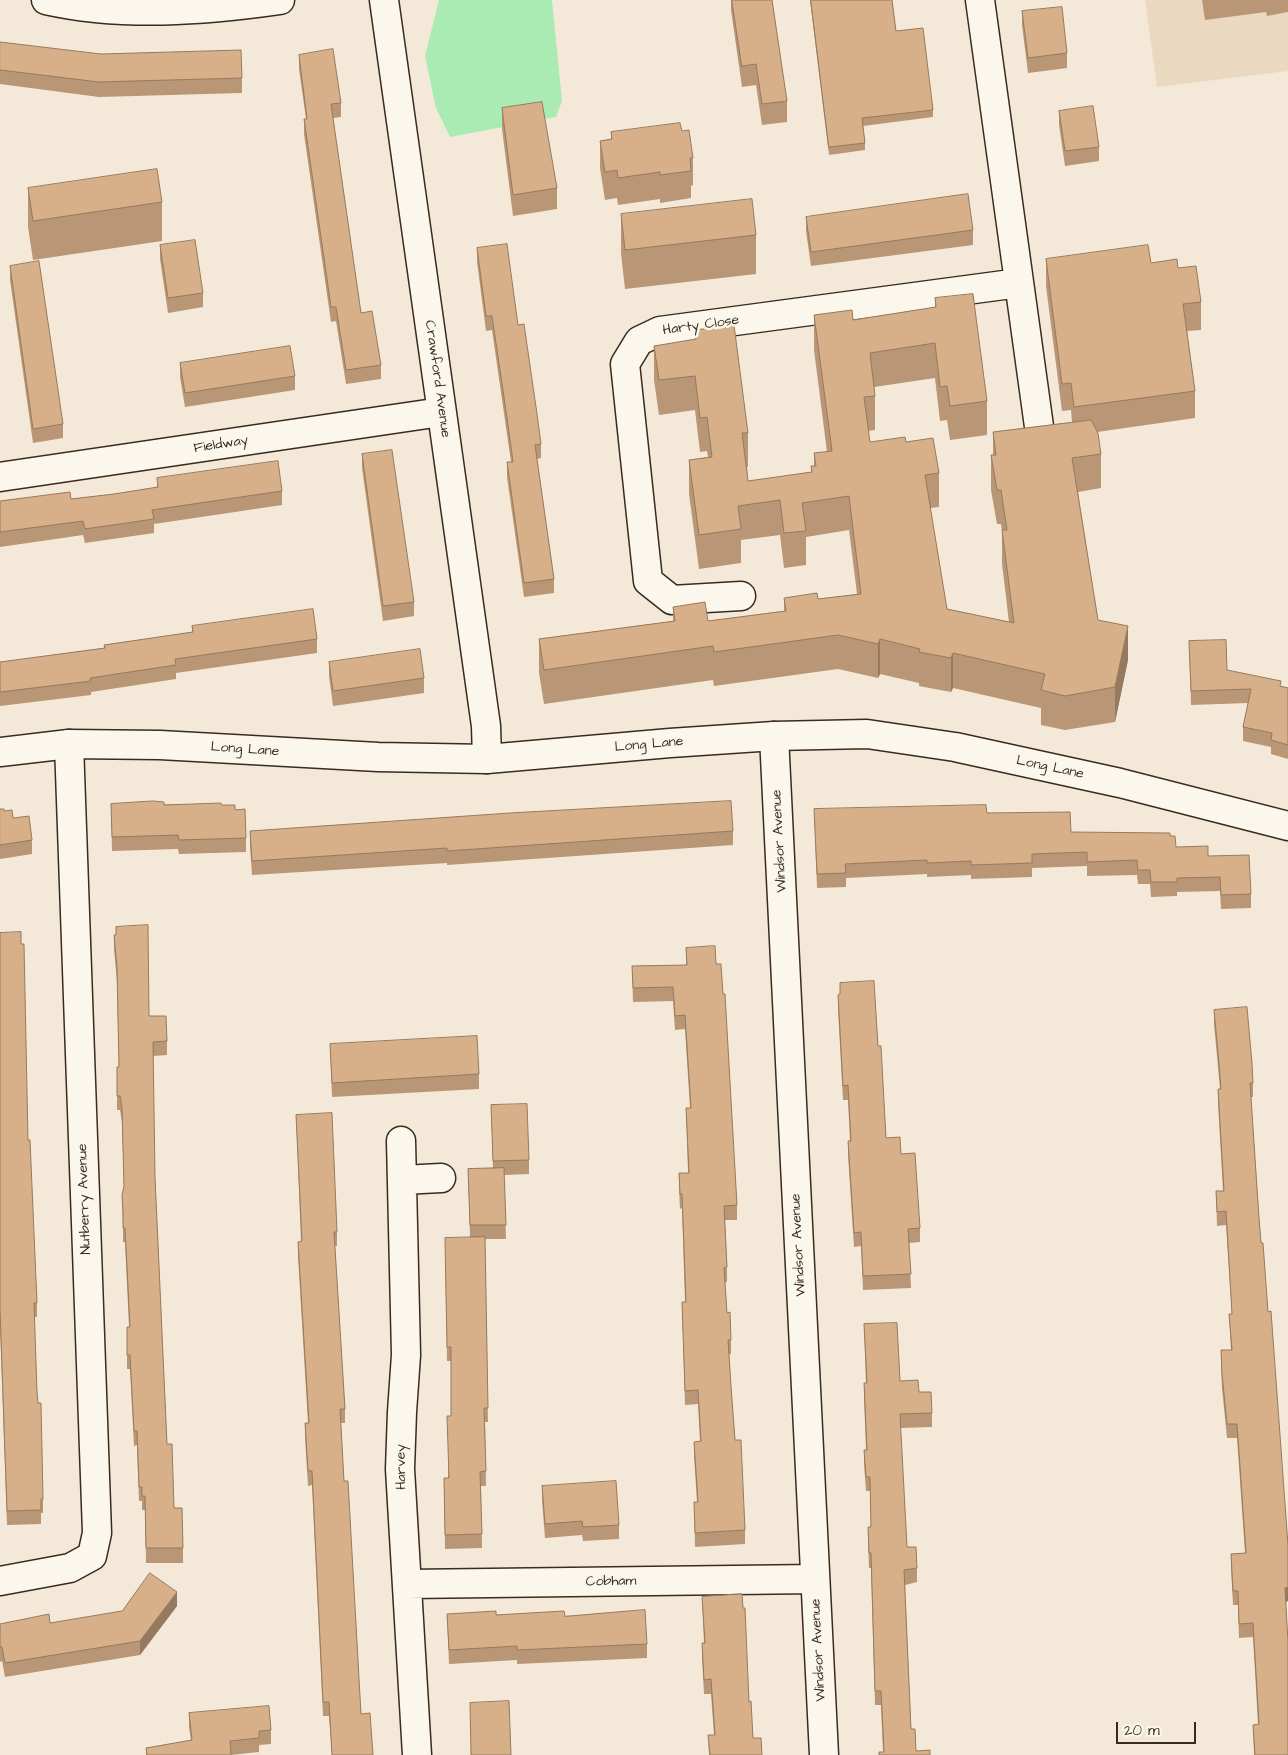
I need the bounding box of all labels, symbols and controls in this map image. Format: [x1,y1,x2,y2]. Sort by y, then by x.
street label: Harty Close [662,312,740,340]
street label: Crawford Avenue [420,319,454,439]
street label: Fieldway [193,432,249,458]
street label: Long Lane [614,734,684,756]
street label: Long Lane [210,739,280,761]
street label: Long Lane [1015,753,1085,783]
street label: Windsor Avenue [769,789,791,893]
street label: Nutberry Avenue [75,1143,95,1255]
street label: Windsor Avenue [788,1193,810,1297]
street label: Harvey [393,1444,411,1490]
street label: Cobham [586,1573,636,1591]
street label: Windsor Avenue [808,1598,830,1702]
scale bar [1118,1712,1198,1744]
text: 20 m [1124,1720,1160,1741]

